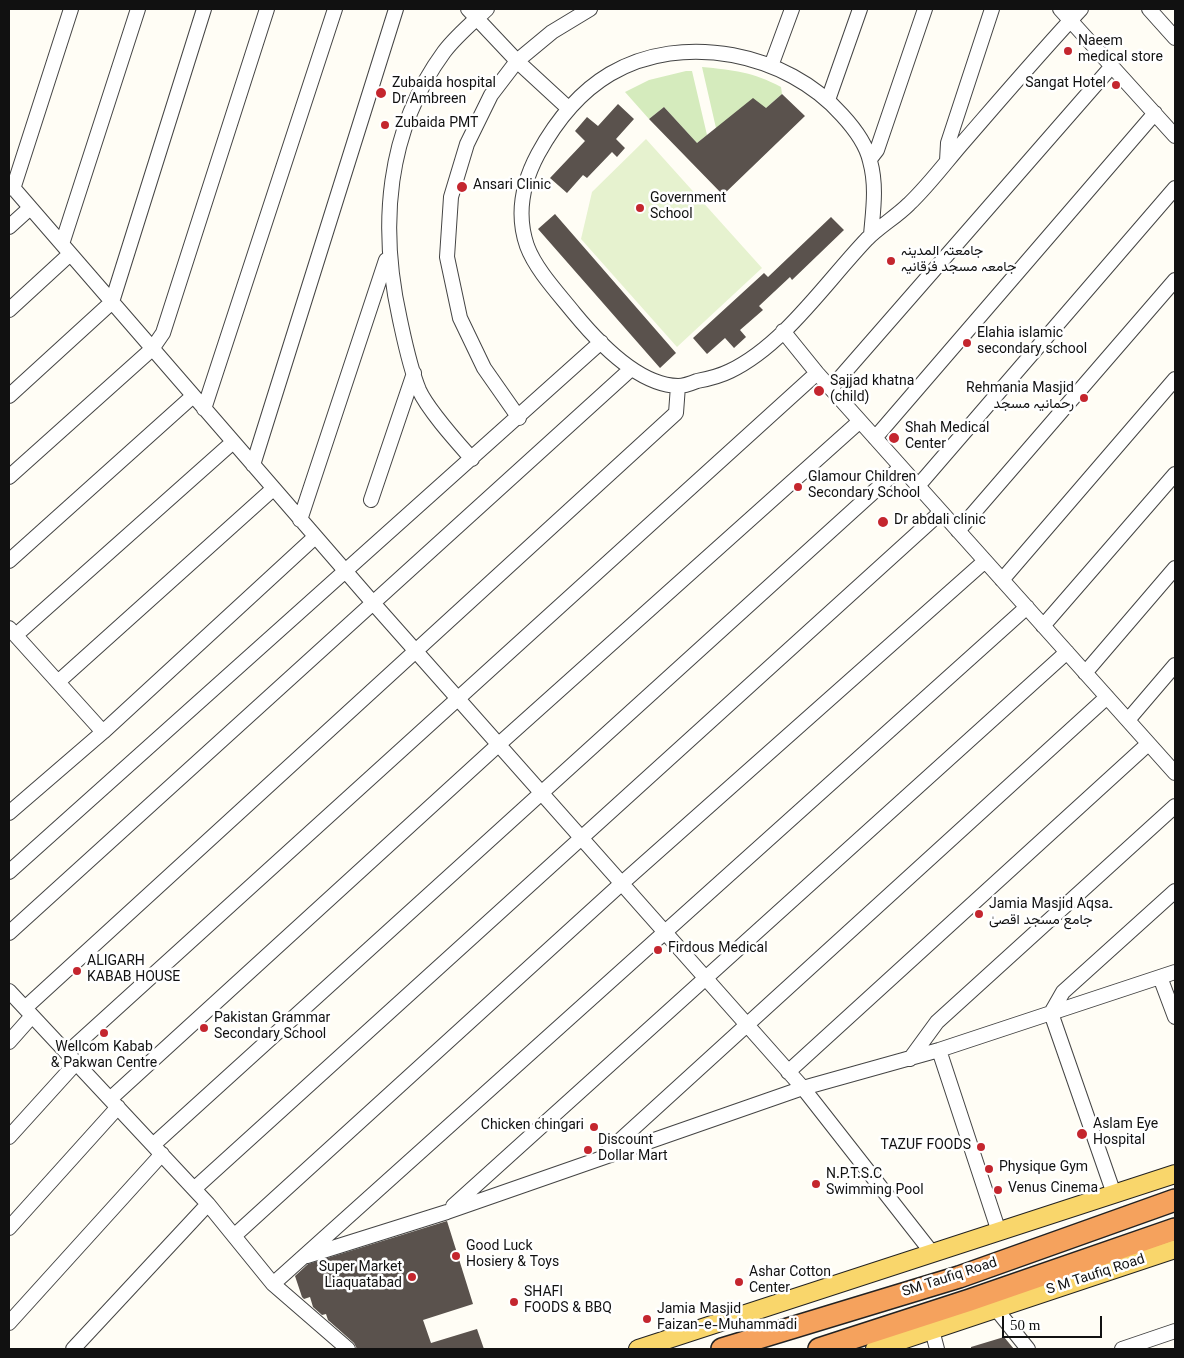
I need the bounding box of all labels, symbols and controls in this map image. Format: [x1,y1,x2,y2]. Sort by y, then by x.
place label: Naeem medical store [1078,35,1163,68]
marker: Naeem medical store [1062,45,1074,57]
place label: Zubaida hospital Dr Ambreen [392,77,496,110]
place label: Sangat Hotel [1025,77,1106,93]
marker: Sangat Hotel [1110,79,1122,91]
marker: Zubaida hospital Dr Ambreen [374,86,388,100]
place label: Zubaida PMT [395,117,478,133]
marker: Zubaida PMT [379,119,391,131]
place label: Ansari Clinic [473,179,551,195]
marker: Ansari Clinic [455,180,469,194]
place label: Government School [650,192,726,224]
marker: Government School [634,202,646,214]
place label: جامعتہ المدینہ جامعہ مسجد فرقانیہ [901,245,1016,278]
marker: جامعتہ المدینہ جامعہ مسجد فرقانیہ [885,255,897,267]
place label: Elahia islamic secondary school [977,327,1087,360]
marker: Elahia islamic secondary school [961,337,973,349]
place label: Sajjad khatna (child) [830,375,914,408]
place label: Rehmania Masjid رحمانیہ مسجد [966,382,1074,414]
marker: Sajjad khatna (child) [812,384,826,398]
marker: Rehmania Masjid رحمانیہ مسجد [1078,392,1090,404]
place label: Shah Medical Center [905,422,989,454]
marker: Shah Medical Center [887,431,901,445]
place label: Glamour Children Secondary School [808,471,920,504]
marker: Glamour Children Secondary School [792,481,804,493]
place label: Dr abdali clinic [894,514,986,530]
marker: Dr abdali clinic [876,515,890,529]
place label: Jamia Masjid Aqsa۔ جامع مسجد اقصیٰ [989,898,1113,930]
marker: Jamia Masjid Aqsa۔ جامع مسجد اقصیٰ [973,908,985,920]
place label: Firdous Medical [668,942,768,958]
marker: Firdous Medical [652,944,664,956]
place label: ALIGARH KABAB HOUSE [87,955,180,988]
marker: ALIGARH KABAB HOUSE [71,965,83,977]
place label: Pakistan Grammar Secondary School [214,1012,330,1044]
marker: Pakistan Grammar Secondary School [198,1022,210,1034]
marker: Wellcom Kabab & Pakwan Centre [98,1027,110,1039]
place label: Wellcom Kabab & Pakwan Centre [51,1041,157,1074]
place label: Aslam Eye Hospital [1093,1118,1158,1150]
place label: Chicken chingari [481,1119,584,1135]
marker: Chicken chingari [588,1121,600,1133]
marker: Aslam Eye Hospital [1075,1127,1089,1141]
place label: Discount Dollar Mart [598,1134,668,1166]
place label: TAZUF FOODS [881,1139,971,1155]
marker: TAZUF FOODS [975,1141,987,1153]
marker: Discount Dollar Mart [582,1144,594,1156]
place label: Physique Gym [999,1161,1088,1177]
marker: Physique Gym [983,1163,995,1175]
place label: N.P.T.S.C Swimming Pool [826,1168,924,1200]
marker: N.P.T.S.C Swimming Pool [810,1178,822,1190]
place label: Venus Cinema [1008,1182,1098,1198]
marker: Venus Cinema [992,1184,1004,1196]
place label: Good Luck Hosiery & Toys [466,1240,559,1272]
marker: Good Luck Hosiery & Toys [450,1250,462,1262]
street label: S M Taufiq Road [1045,1252,1147,1300]
street label: SM Taufiq Road [900,1256,1000,1302]
place label: Super Market Liaquatabad [319,1261,402,1294]
place label: Ashar Cotton Center [749,1266,831,1298]
marker: Super Market Liaquatabad [406,1271,418,1283]
marker: Ashar Cotton Center [733,1276,745,1288]
place label: SHAFI FOODS & BBQ [524,1286,612,1318]
marker: SHAFI FOODS & BBQ [508,1296,520,1308]
place label: Jamia Masjid Faizan-e-Muhammadi [657,1303,797,1335]
scale bar [1004,1306,1104,1338]
marker: Jamia Masjid Faizan-e-Muhammadi [641,1313,653,1325]
text: 50 m [1010,1317,1040,1333]

